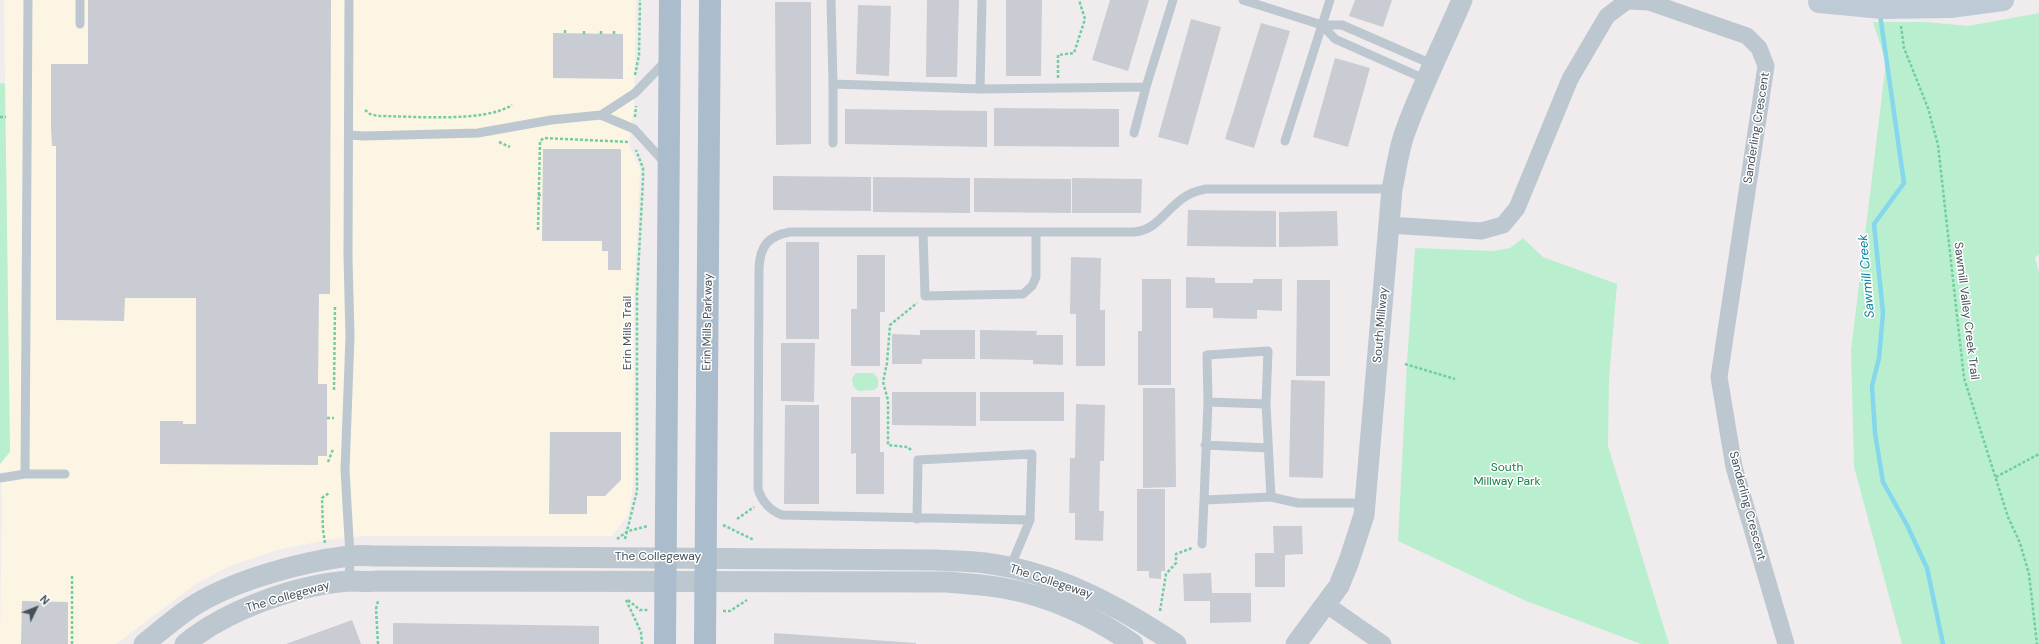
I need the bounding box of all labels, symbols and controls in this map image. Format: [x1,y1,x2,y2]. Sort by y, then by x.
street label: Sanderling Crescent [1741,71,1773,185]
water label: Sawmill Creek [1856,233,1878,319]
street label: Sawmill Valley Creek Trail [1950,241,1982,381]
street label: Erin Mills Parkway [700,273,716,371]
street label: South Millway [1371,287,1391,363]
street label: Erin Mills Trail [621,296,635,370]
street label: Sanderling Crescent [1725,450,1769,562]
park label: South Millway Park [1473,461,1541,489]
street label: The Collegeway [615,550,701,564]
street label: The Collegeway [1008,562,1094,602]
street label: The Collegeway [244,578,332,616]
north arrow [16,588,56,628]
text: N [37,592,53,608]

